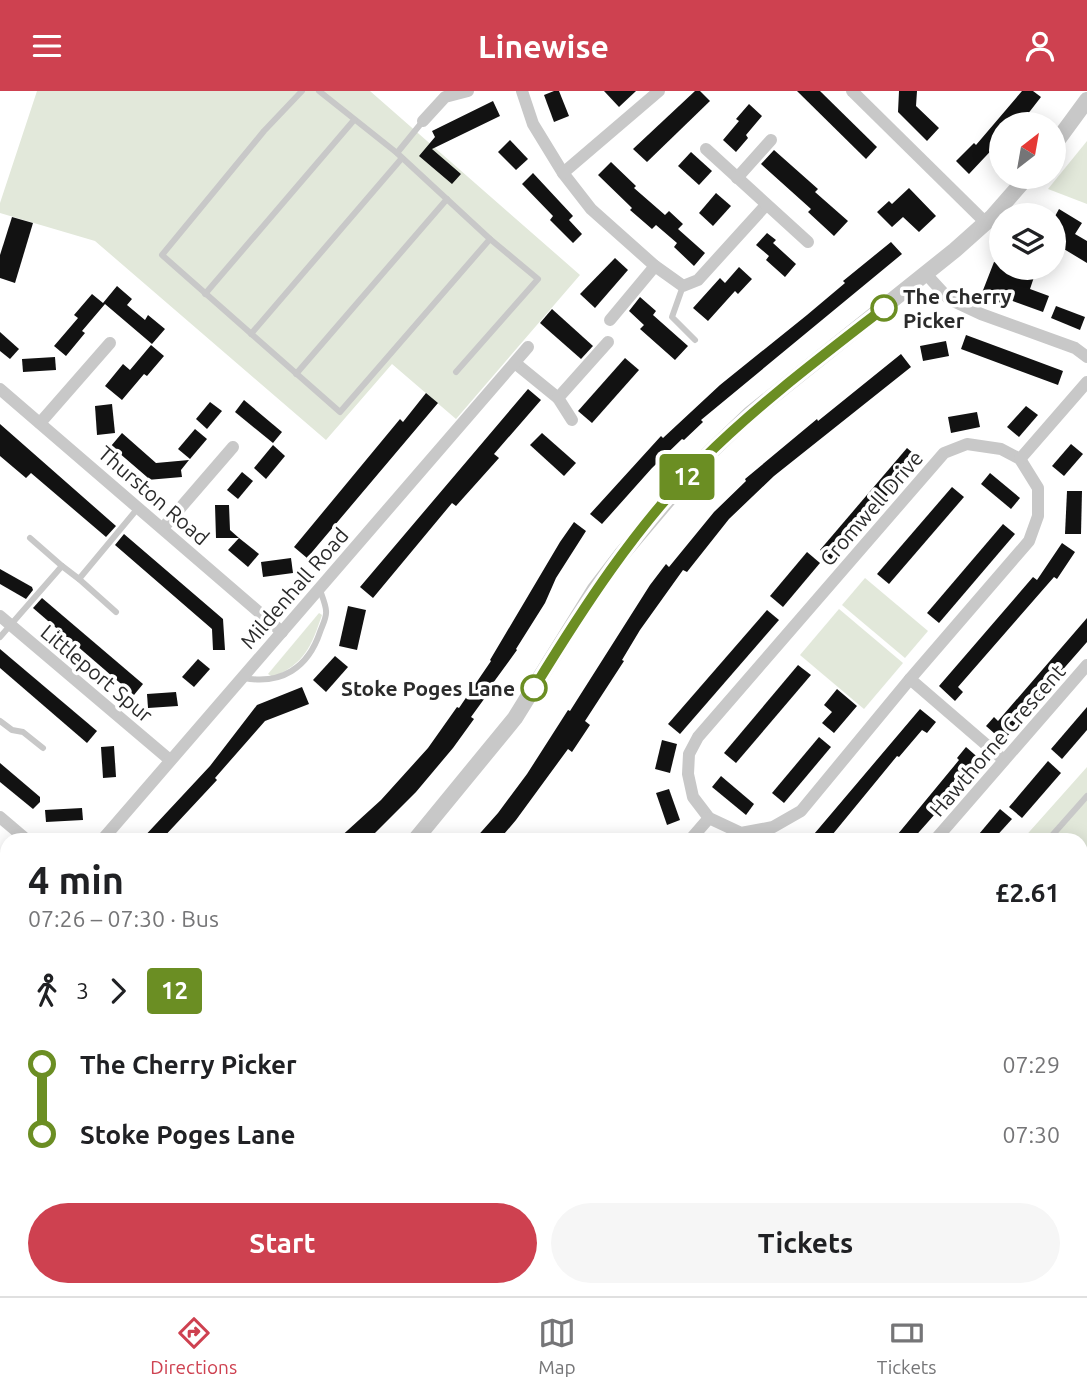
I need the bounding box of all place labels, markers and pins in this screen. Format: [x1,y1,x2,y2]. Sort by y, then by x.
place label: The Cherry Picker [903,284,1012,332]
marker: The Cherry Picker [871,295,897,321]
marker: Stoke Poges Lane [521,675,547,701]
place label: Stoke Poges Lane [341,676,515,700]

